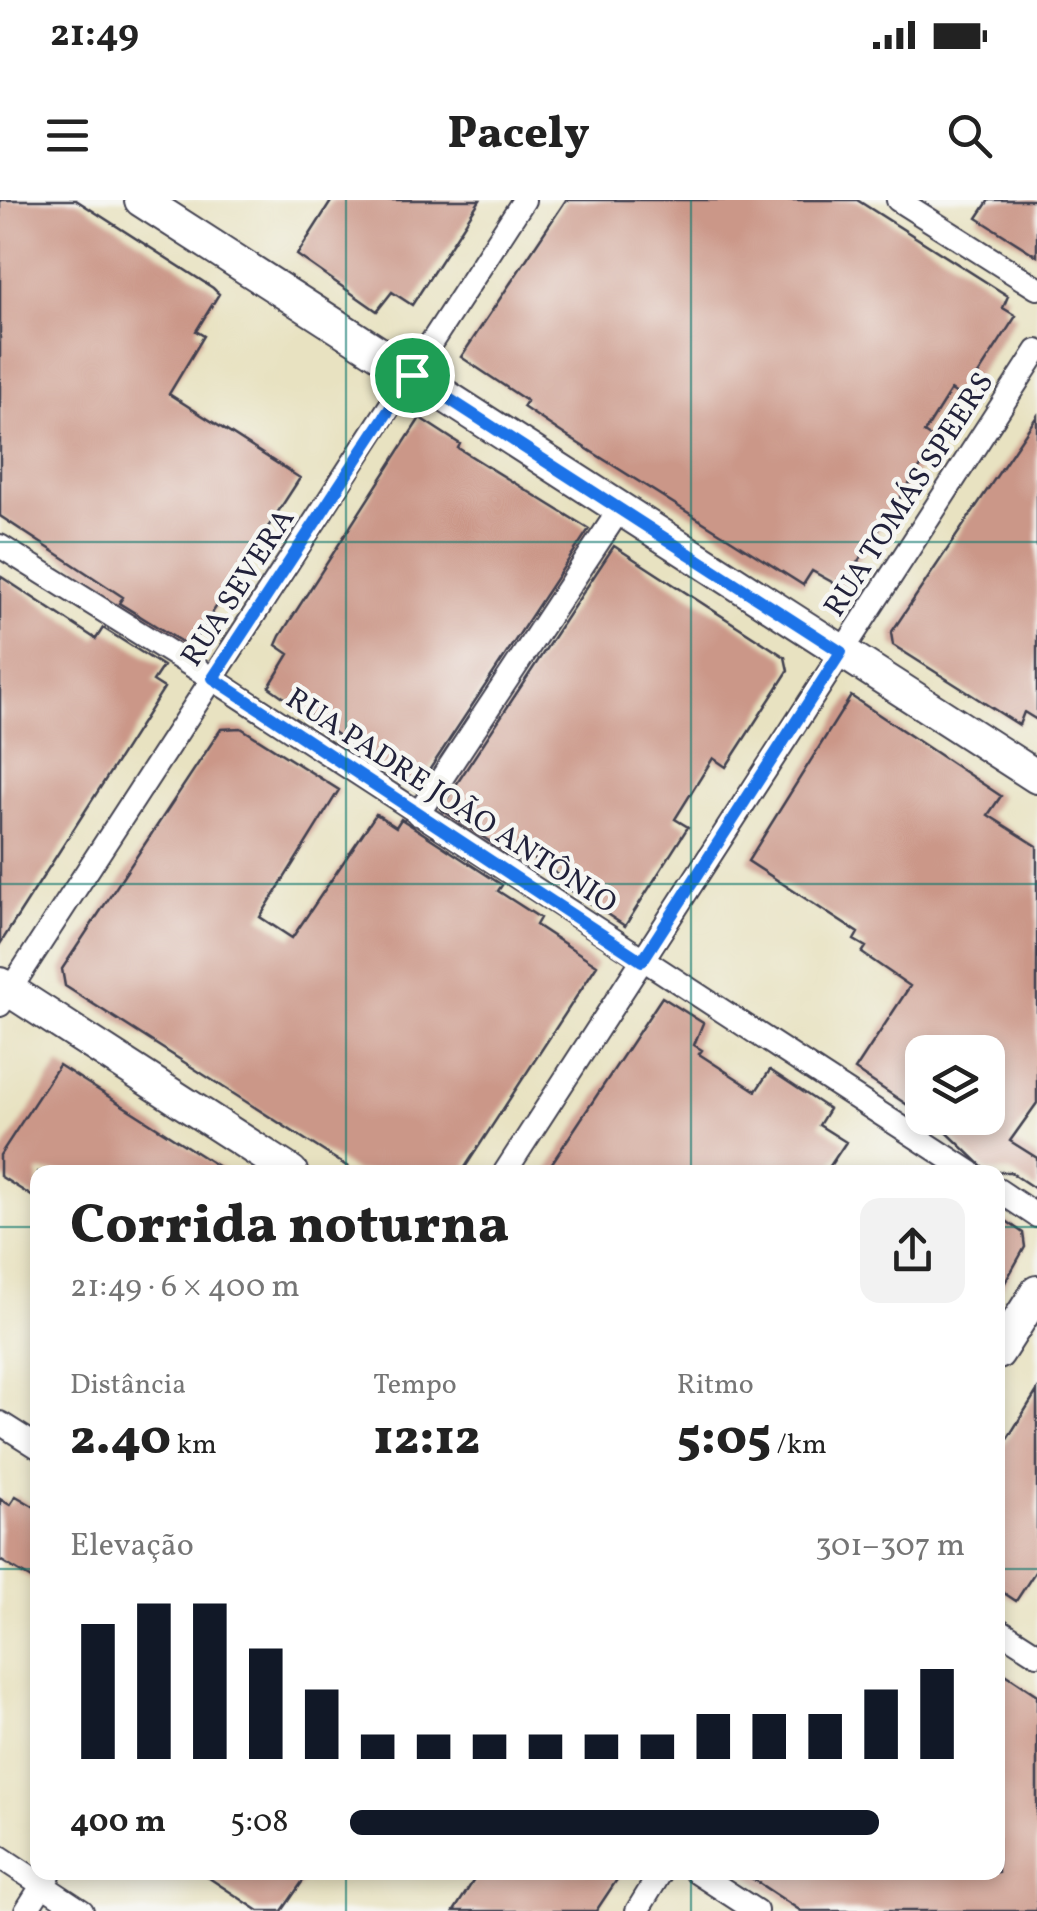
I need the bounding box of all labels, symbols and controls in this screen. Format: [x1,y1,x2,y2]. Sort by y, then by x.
text: 21:49 [50,9,139,62]
text: Pacely [447,104,590,167]
icon: menu [40,108,95,163]
icon: search [942,108,997,163]
pin [370,333,455,418]
icon: arrive [385,348,440,403]
street label: RUA TOMÁS SPEERS [815,365,1005,626]
street label: RUA SEVERA [172,501,306,675]
street label: RUA PADRE JOÃO ANTÔNIO [277,679,625,925]
map controls [905,1035,1005,1135]
button: layers [905,1035,1005,1135]
text: Corrida noturna [70,1190,509,1266]
button: share [860,1198,965,1303]
text: 21:49 · 6 × 400 m [70,1266,300,1310]
text: Distância [70,1366,186,1405]
text: Tempo [373,1366,457,1405]
text: Ritmo [677,1366,754,1405]
text: 2.40 [70,1405,171,1475]
text: 12:12 [373,1405,480,1475]
text: 5:05 [677,1405,771,1475]
text: km [171,1426,217,1465]
text: /km [771,1426,827,1465]
text: Elevação [70,1525,194,1569]
text: 301–307 m [815,1525,965,1569]
text: 400 m [70,1801,166,1845]
text: 5:08 [230,1801,288,1845]

